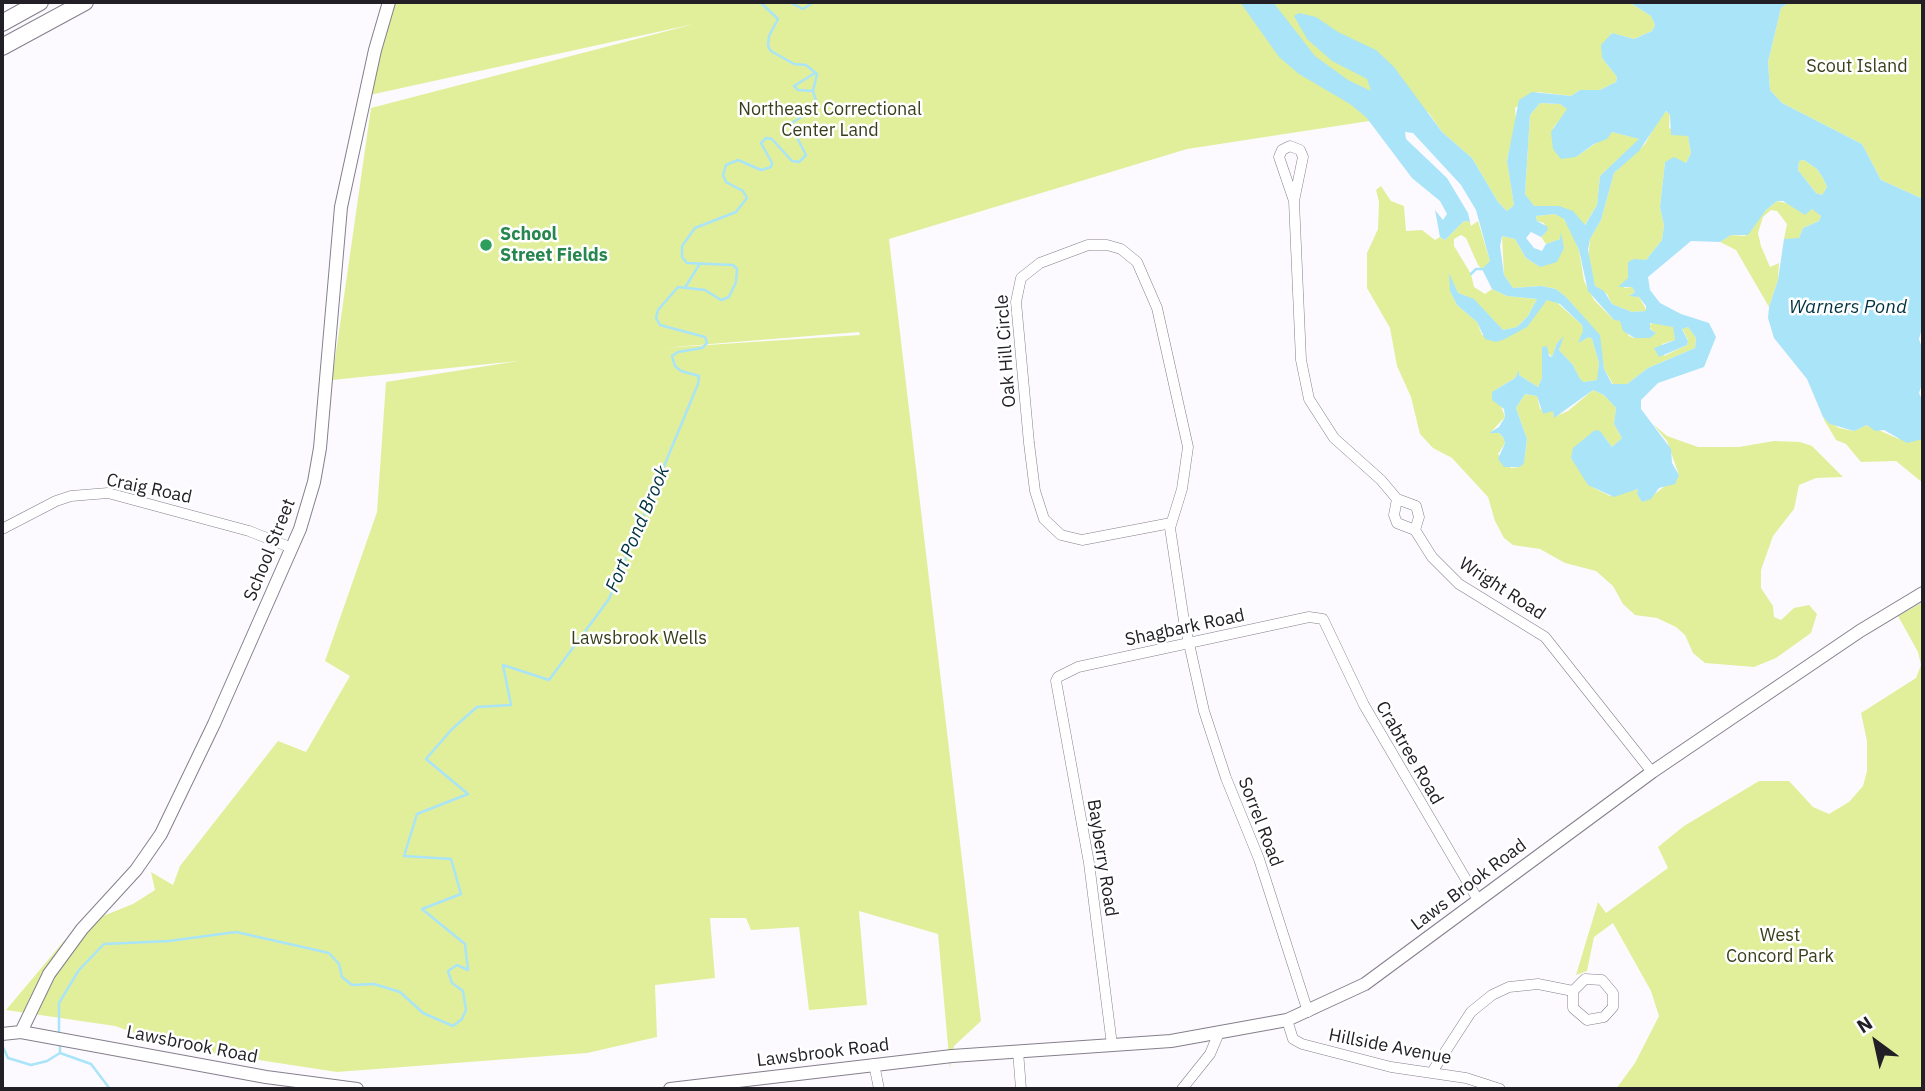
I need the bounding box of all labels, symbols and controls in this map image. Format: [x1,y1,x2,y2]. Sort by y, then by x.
park label: Scout Island [1806,56,1908,78]
park label: Northeast Correctional Center Land [738,99,922,142]
place label: School Street Fields [500,224,608,266]
marker: School Street Fields [478,237,494,253]
street label: Oak Hill Circle [991,294,1021,408]
water label: Warners Pond [1789,297,1907,319]
water label: Fort Pond Brook [601,462,675,596]
street label: Craig Road [104,469,194,509]
street label: School Street [240,496,300,604]
street label: Wright Road [1455,553,1549,625]
street label: Shagbark Road [1123,605,1247,651]
park label: Lawsbrook Wells [571,628,707,650]
street label: Crabtree Road [1371,697,1447,809]
street label: Sorrel Road [1233,774,1287,870]
street label: Bayberry Road [1082,798,1122,918]
street label: Laws Brook Road [1407,835,1531,935]
park label: West Concord Park [1726,925,1834,968]
north arrow [1841,1007,1911,1077]
text: N [1852,1011,1877,1038]
street label: Lawsbrook Road [124,1022,260,1068]
street label: Hillside Avenue [1327,1024,1453,1070]
street label: Lawsbrook Road [756,1034,890,1072]

